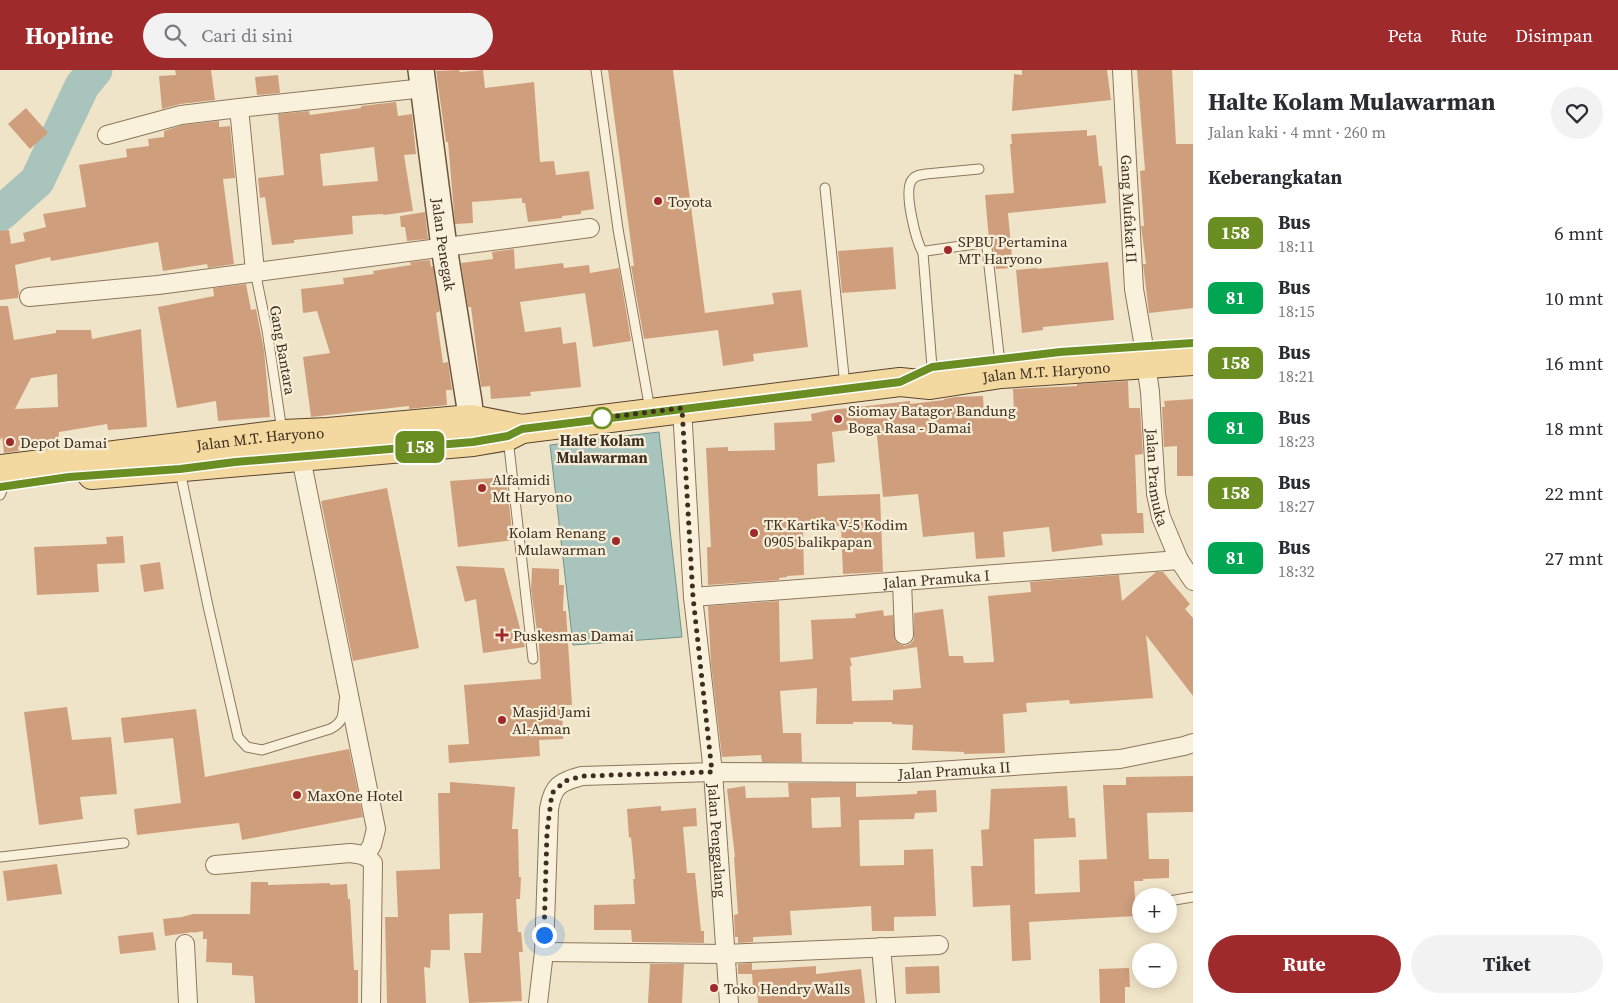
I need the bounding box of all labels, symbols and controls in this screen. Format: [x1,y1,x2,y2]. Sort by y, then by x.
search box [143,13,493,58]
text: Hopline [25,19,113,52]
icon: search [161,21,189,49]
text: Cari di sini [201,22,293,48]
text: Peta [1388,23,1422,48]
text: Rute [1450,23,1487,48]
text: Disimpan [1515,23,1593,48]
text: Halte Kolam Mulawarman [1208,85,1496,118]
button: heart [1551,87,1603,139]
text: Jalan kaki · 4 mnt · 260 m [1208,121,1386,143]
street label: Gang Mufakat II [1116,154,1143,264]
text: Keberangkatan [1208,164,1342,190]
place label: Toyota [668,191,712,212]
marker: Toyota [652,195,664,207]
street label: Jalan Penegak [427,196,462,293]
text: Bus [1278,209,1310,235]
text: 158 [1221,220,1250,245]
text: 6 mnt [1554,220,1603,246]
place label: SPBU Pertamina MT Haryono [958,231,1068,269]
text: 18:11 [1278,235,1315,257]
marker: SPBU Pertamina MT Haryono [942,244,954,256]
text: Bus [1278,274,1310,300]
text: 81 [1226,285,1245,310]
text: 10 mnt [1545,285,1603,311]
text: 18:15 [1278,300,1315,322]
street label: Gang Bantara [265,304,301,397]
text: Bus [1278,339,1310,365]
text: 158 [1221,350,1250,375]
text: 16 mnt [1545,350,1603,376]
street label: Jalan M.T. Haryono [980,356,1111,387]
text: 18:21 [1278,365,1315,387]
place label: Siomay Batagor Bandung Boga Rasa - Damai [848,400,1016,438]
text: Bus [1278,404,1310,430]
marker: Halte Kolam Mulawarman [591,407,613,429]
marker: Siomay Batagor Bandung Boga Rasa - Damai [832,413,844,425]
text: 81 [1226,415,1245,440]
text: 18 mnt [1545,415,1603,441]
street label: Jalan M.T. Haryono [194,422,325,455]
street label: Jalan Pramuka [1142,427,1174,530]
place label: Halte Kolam Mulawarman [556,430,648,468]
text: 18:23 [1278,430,1315,452]
line badge: 158 [391,431,449,463]
place label: Depot Damai [20,432,107,453]
text: 158 [405,434,435,459]
marker: Depot Damai [4,436,16,448]
place label: Alfamidi Mt Haryono [492,469,572,507]
text: Bus [1278,469,1310,495]
text: 158 [1221,480,1250,505]
text: 22 mnt [1545,480,1603,506]
marker: Alfamidi Mt Haryono [476,482,488,494]
text: 18:27 [1278,495,1315,517]
place label: TK Kartika V-5 Kodim 0905 balikpapan [764,514,909,552]
place label: Kolam Renang Mulawarman [509,522,606,560]
marker: TK Kartika V-5 Kodim 0905 balikpapan [748,527,760,539]
text: Bus [1278,534,1310,560]
marker: Kolam Renang Mulawarman [610,535,622,547]
text: 81 [1226,545,1245,570]
text: 27 mnt [1545,545,1603,571]
text: 18:32 [1278,560,1315,582]
street label: Jalan Pramuka I [881,564,990,593]
place label: Puskesmas Damai [513,625,634,646]
marker: Puskesmas Damai [495,628,509,642]
place label: Masjid Jami Al-Aman [512,701,591,739]
marker: Masjid Jami Al-Aman [496,714,508,726]
street label: Jalan Pramuka II [897,756,1011,784]
street label: Jalan Penggalang [703,782,732,898]
place label: MaxOne Hotel [307,785,403,806]
marker: MaxOne Hotel [291,789,303,801]
map controls [1132,888,1177,988]
button: + [1132,888,1177,933]
your location [532,923,557,948]
button: Rute [1208,935,1401,993]
button: Tiket [1411,935,1603,993]
button: − [1132,943,1177,988]
place label: Toko Hendry Walls [724,978,850,999]
marker: Toko Hendry Walls [708,982,720,994]

